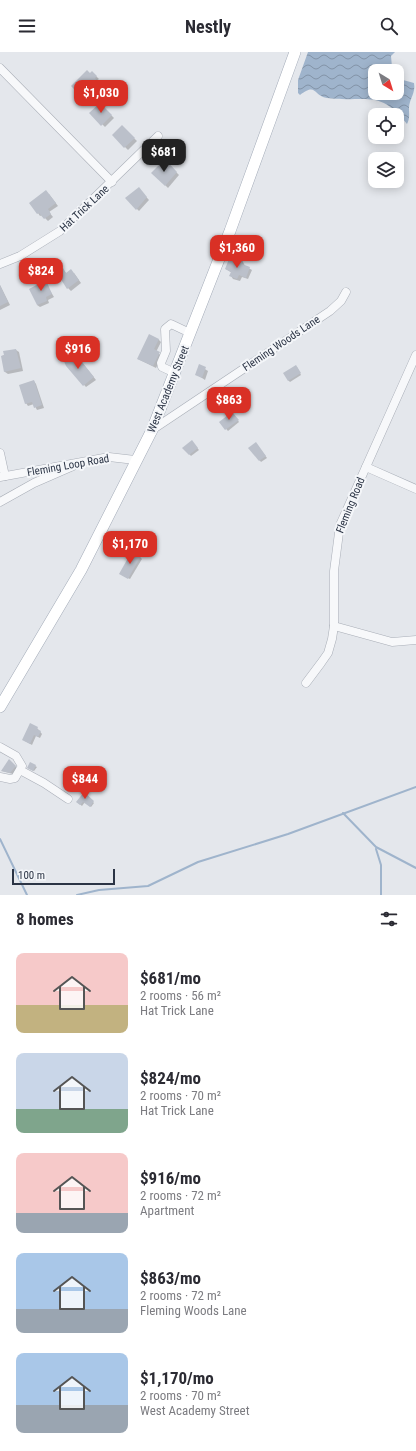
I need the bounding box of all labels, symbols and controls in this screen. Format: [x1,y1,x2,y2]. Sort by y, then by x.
icon: menu [16,15,38,37]
icon: search [378,15,400,37]
text: Nestly [185,16,231,37]
north arrow [368,64,404,100]
map controls [368,64,404,188]
pin: $1,030 [68,80,134,114]
text: $1,030 [83,85,119,100]
button: locate [368,108,404,144]
pin: $681 [140,139,188,173]
text: $681 [151,144,177,159]
button: layers [368,152,404,188]
street label: Hat Trick Lane [57,182,112,234]
pin: $1,360 [204,235,270,269]
text: $1,360 [219,240,255,255]
pin: $824 [17,258,65,292]
text: $824 [28,263,54,278]
street label: Fleming Woods Lane [240,313,322,374]
pin: $916 [54,336,102,370]
text: $916 [65,341,91,356]
street label: West Academy Street [145,344,192,435]
pin: $863 [205,387,253,421]
text: $863 [216,392,242,407]
street label: Fleming Loop Road [26,452,110,479]
street label: Fleming Road [333,475,368,535]
pin: $1,170 [97,531,163,565]
text: $1,170 [112,536,148,551]
pin: $844 [61,766,109,800]
text: $844 [72,771,98,786]
scale bar [12,867,115,886]
text: 100 m [18,869,45,882]
icon: filters [378,908,400,930]
text: 8 homes [16,909,74,929]
text: $681/mo [140,968,201,988]
icon: home [48,969,96,1017]
text: 2 rooms · 56 m² [140,988,221,1003]
text: Hat Trick Lane [140,1003,214,1018]
text: $824/mo [140,1068,201,1088]
icon: home [48,1069,96,1117]
text: 2 rooms · 70 m² [140,1088,221,1103]
text: Hat Trick Lane [140,1103,214,1118]
text: $916/mo [140,1168,201,1188]
icon: home [48,1169,96,1217]
text: 2 rooms · 72 m² [140,1188,221,1203]
text: Apartment [140,1203,194,1218]
text: $863/mo [140,1268,201,1288]
icon: home [48,1269,96,1317]
text: 2 rooms · 72 m² [140,1288,221,1303]
text: Fleming Woods Lane [140,1303,247,1318]
text: $1,170/mo [140,1368,214,1388]
icon: home [48,1369,96,1417]
text: 2 rooms · 70 m² [140,1388,221,1403]
text: West Academy Street [140,1403,249,1418]

